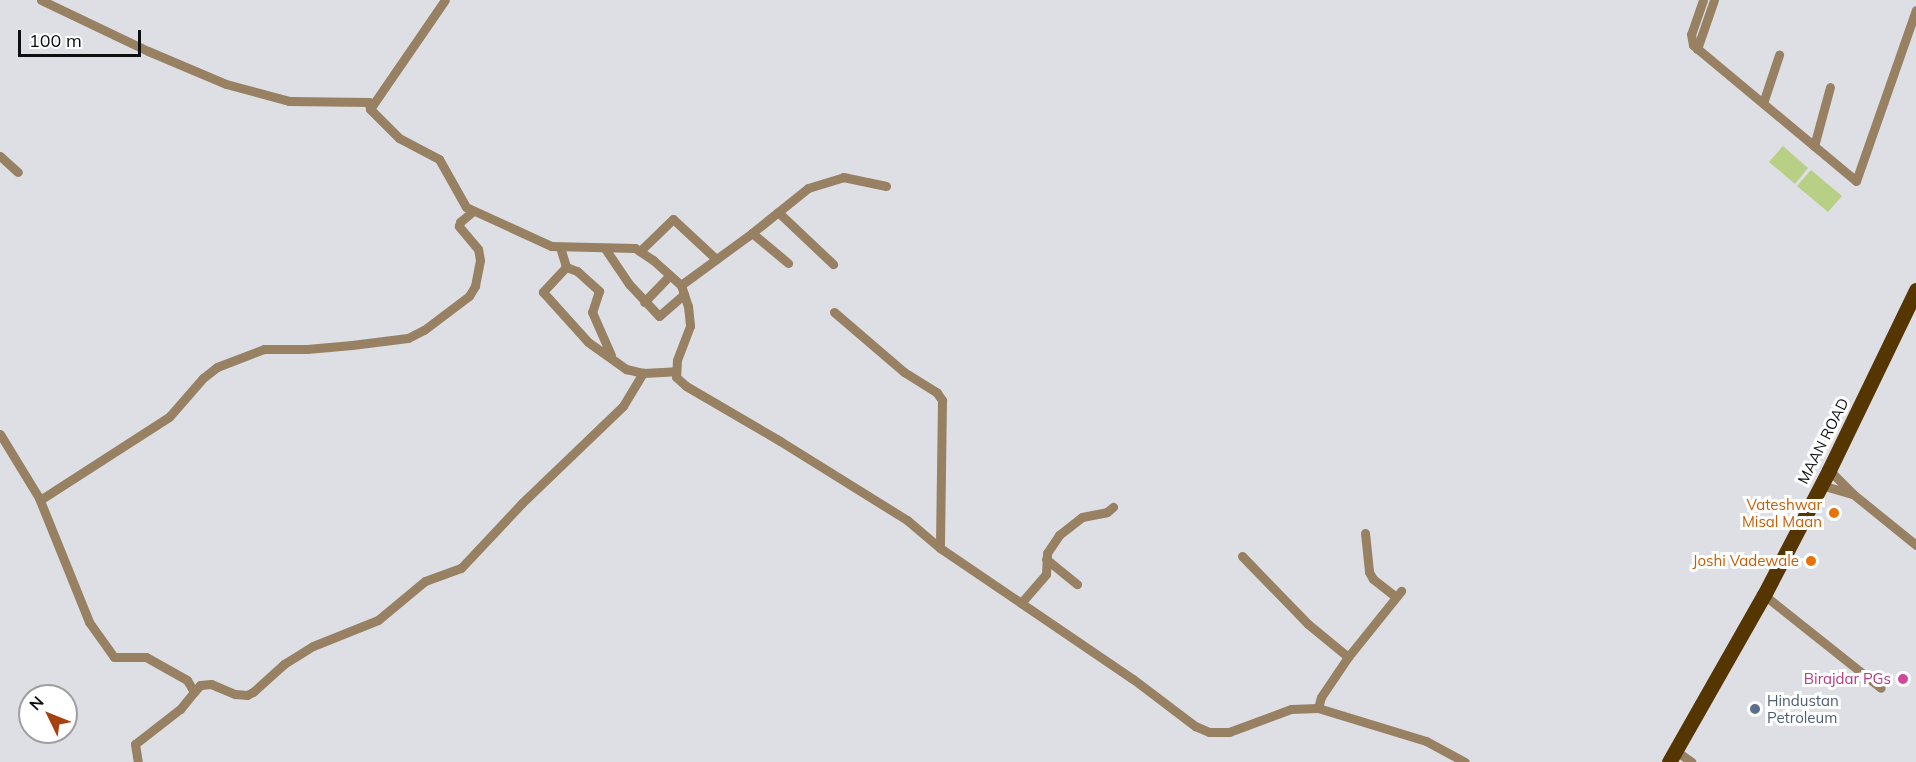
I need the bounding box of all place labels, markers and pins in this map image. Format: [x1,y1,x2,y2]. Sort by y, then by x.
place label: Vateshwar Misal Maan [1742,495,1822,530]
marker: Vateshwar Misal Maan [1827,506,1841,520]
place label: Joshi Vadewale [1692,552,1799,570]
marker: Joshi Vadewale [1804,554,1818,568]
place label: Birajdar PGs [1804,670,1891,688]
marker: Birajdar PGs [1896,672,1910,686]
place label: Hindustan Petroleum [1767,691,1839,726]
marker: Hindustan Petroleum [1748,702,1762,716]

